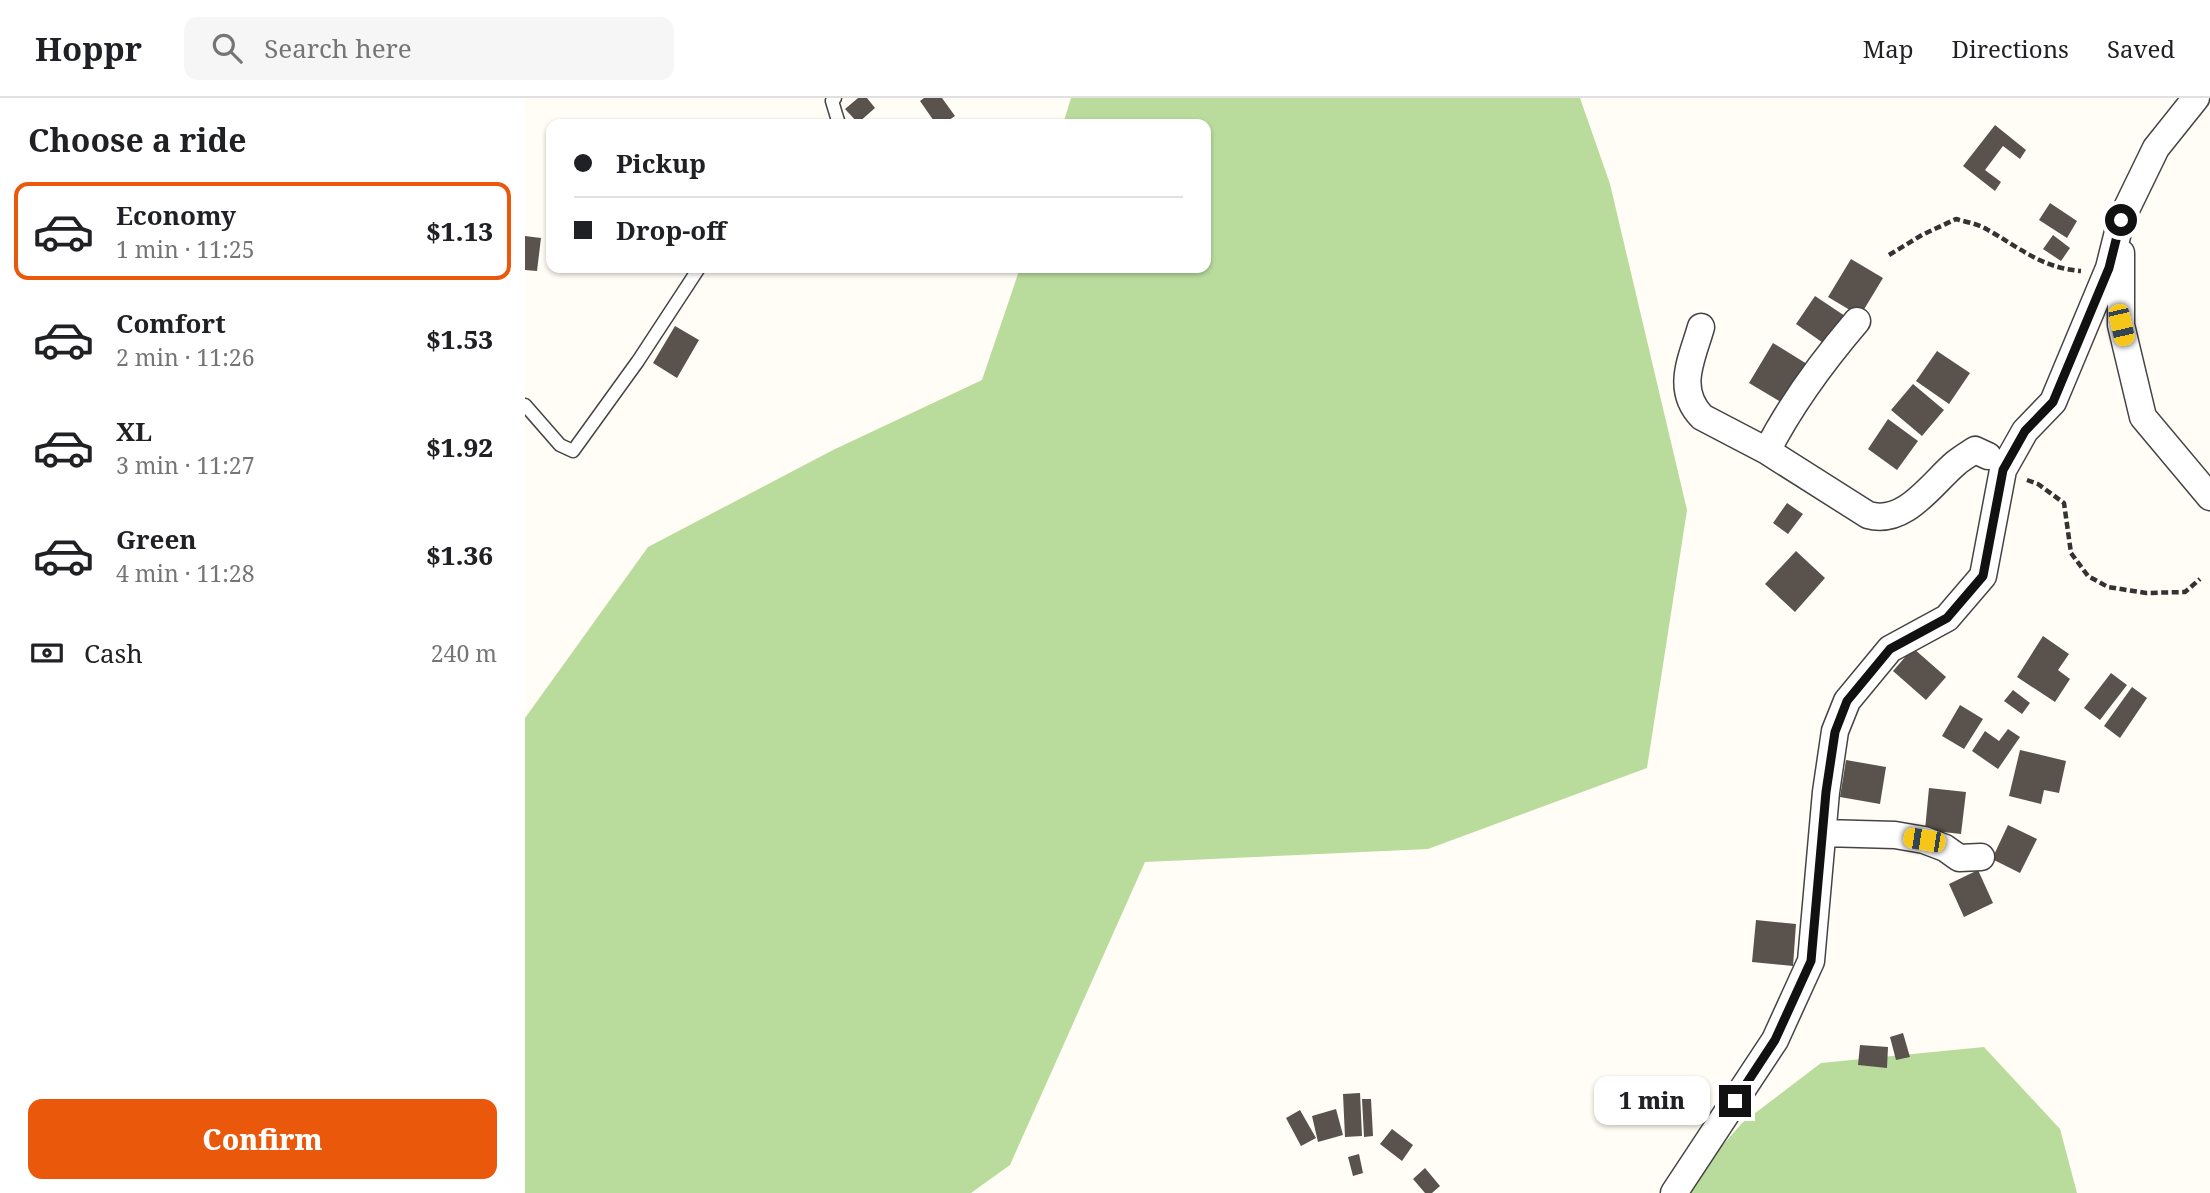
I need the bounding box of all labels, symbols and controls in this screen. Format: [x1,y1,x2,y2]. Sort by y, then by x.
search box [184,17,674,80]
text: Hoppr [35,26,142,71]
icon: search [208,29,246,67]
text: Search here [264,30,412,66]
text: Map [1863,32,1914,65]
text: Directions [1952,32,2069,65]
text: Saved [2107,32,2175,65]
text: Choose a ride [28,118,247,161]
text: Pickup [616,145,706,181]
text: Economy [116,197,236,233]
icon: car [32,200,95,263]
route start [2105,204,2137,236]
text: Drop-off [616,212,726,248]
text: $1.13 [426,213,493,249]
text: 1 min · 11:25 [116,233,254,265]
car [2107,302,2136,348]
text: Comfort [116,305,226,341]
icon: car [32,308,95,371]
text: $1.53 [426,321,493,357]
text: 2 min · 11:26 [116,341,254,373]
text: XL [116,413,152,449]
icon: car [32,416,95,479]
text: $1.92 [426,429,493,465]
text: 3 min · 11:27 [116,449,254,481]
text: Green [116,521,197,557]
icon: car [32,524,95,587]
text: $1.36 [426,537,493,573]
text: 4 min · 11:28 [116,557,254,589]
icon: cash [28,634,66,672]
text: Cash [84,635,143,671]
text: 240 m [431,637,497,669]
car [1902,826,1947,854]
callout: 1 min [1595,1076,1711,1126]
text: 1 min [1619,1084,1685,1116]
route end [1719,1085,1751,1117]
button: Confirm [28,1099,497,1179]

